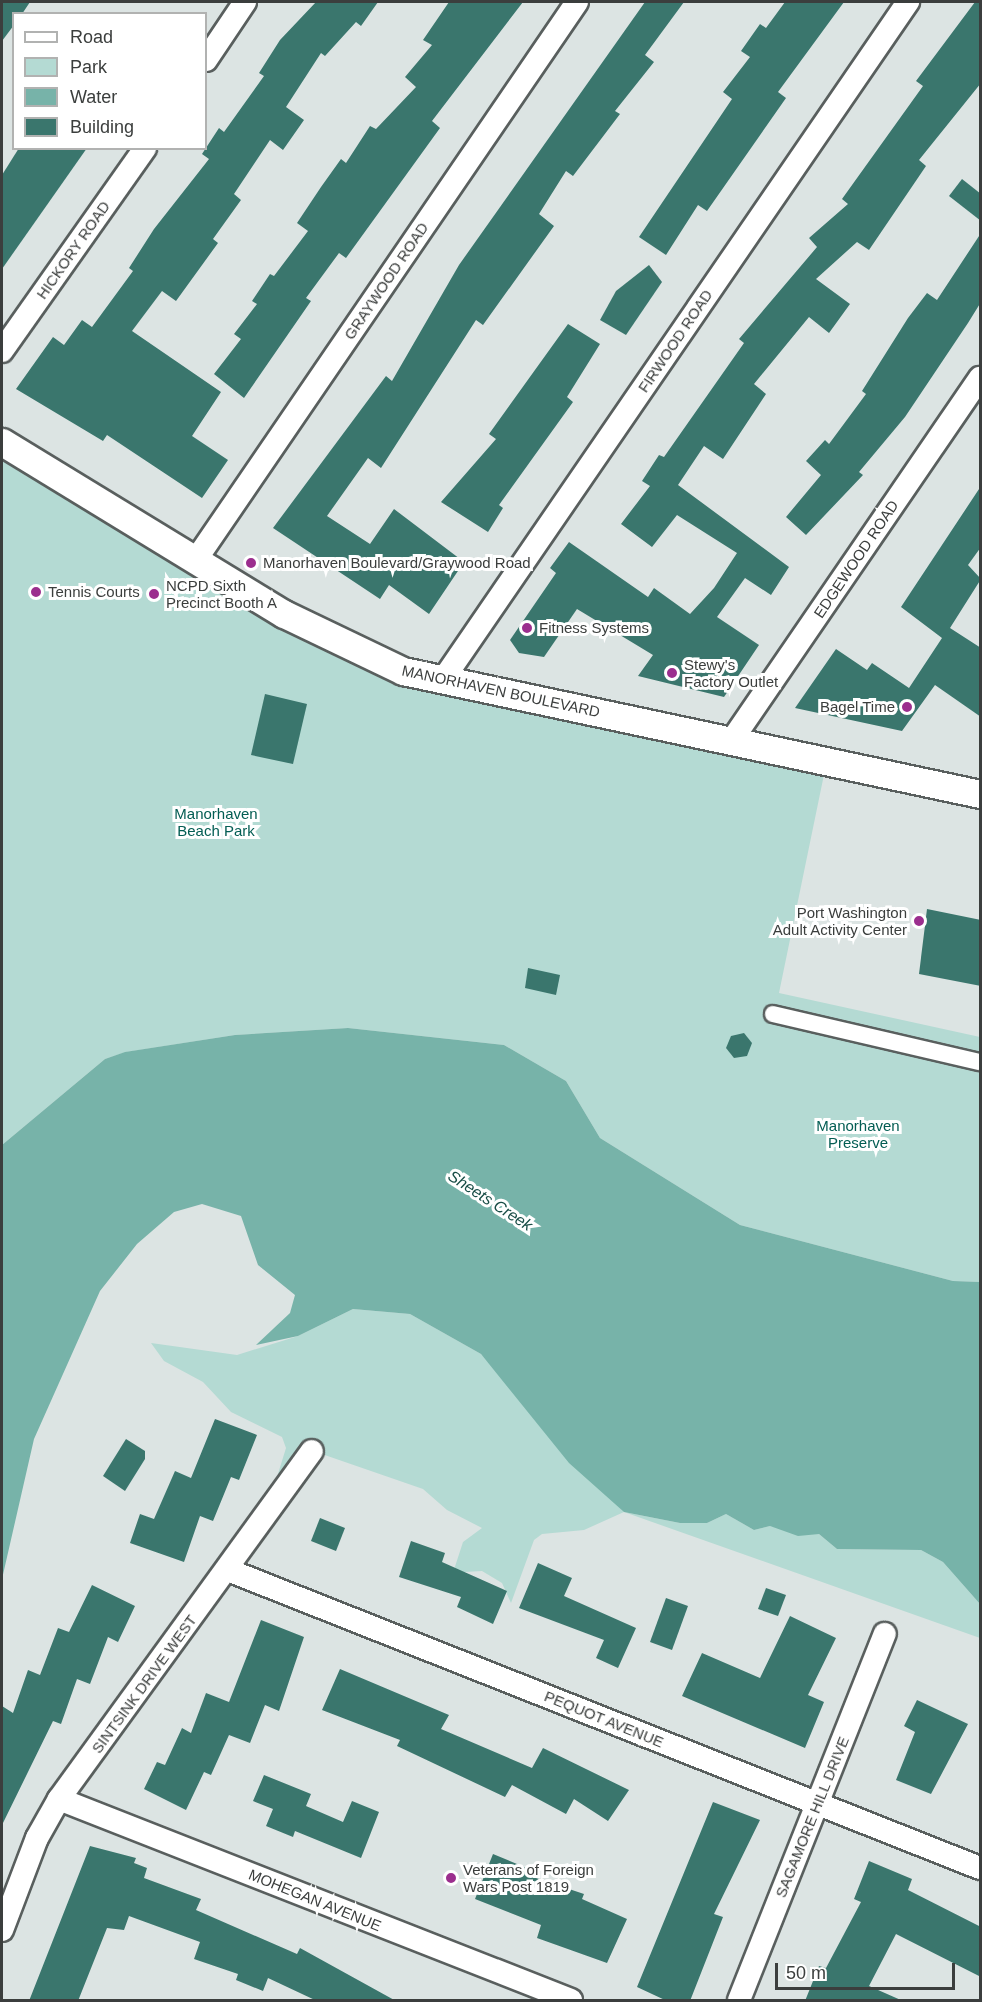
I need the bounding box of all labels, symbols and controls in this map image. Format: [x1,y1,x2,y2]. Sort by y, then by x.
legend [12,12,207,150]
text: Road [70,27,113,47]
text: Park [70,57,107,77]
text: Water [70,87,117,107]
text: Building [70,117,134,137]
street label: HICKORY ROAD [32,198,114,302]
street label: GRAYWOOD ROAD [340,219,432,343]
street label: FIRWOOD ROAD [634,286,716,396]
street label: EDGEWOOD ROAD [810,497,902,621]
place label: Manorhaven Boulevard/Graywood Road [263,554,531,572]
marker: Manorhaven Boulevard/Graywood Road [244,556,258,570]
place label: NCPD Sixth Precinct Booth A [166,576,278,611]
place label: Tennis Courts [48,583,140,601]
marker: Tennis Courts [29,585,43,599]
marker: NCPD Sixth Precinct Booth A [147,587,161,601]
place label: Fitness Systems [539,619,649,637]
marker: Fitness Systems [520,621,534,635]
place label: Stewy's Factory Outlet [684,655,778,690]
street label: MANORHAVEN BOULEVARD [400,661,602,721]
marker: Stewy's Factory Outlet [665,666,679,680]
place label: Bagel Time [820,698,895,716]
marker: Bagel Time [900,700,914,714]
park label: Manorhaven Beach Park [174,804,258,839]
place label: Port Washington Adult Activity Center [772,903,907,938]
marker: Port Washington Adult Activity Center [912,914,926,928]
park label: Manorhaven Preserve [816,1116,900,1151]
water label: Sheets Creek [444,1167,536,1235]
street label: SINTSINK DRIVE WEST [88,1611,200,1757]
street label: PEQUOT AVENUE [541,1687,667,1751]
street label: SAGAMORE HILL DRIVE [771,1734,853,1900]
place label: Veterans of Foreign Wars Post 1819 [463,1860,594,1895]
street label: MOHEGAN AVENUE [246,1865,384,1935]
marker: Veterans of Foreign Wars Post 1819 [444,1871,458,1885]
scale bar [778,1951,958,1989]
text: 50 m [786,1963,826,1983]

